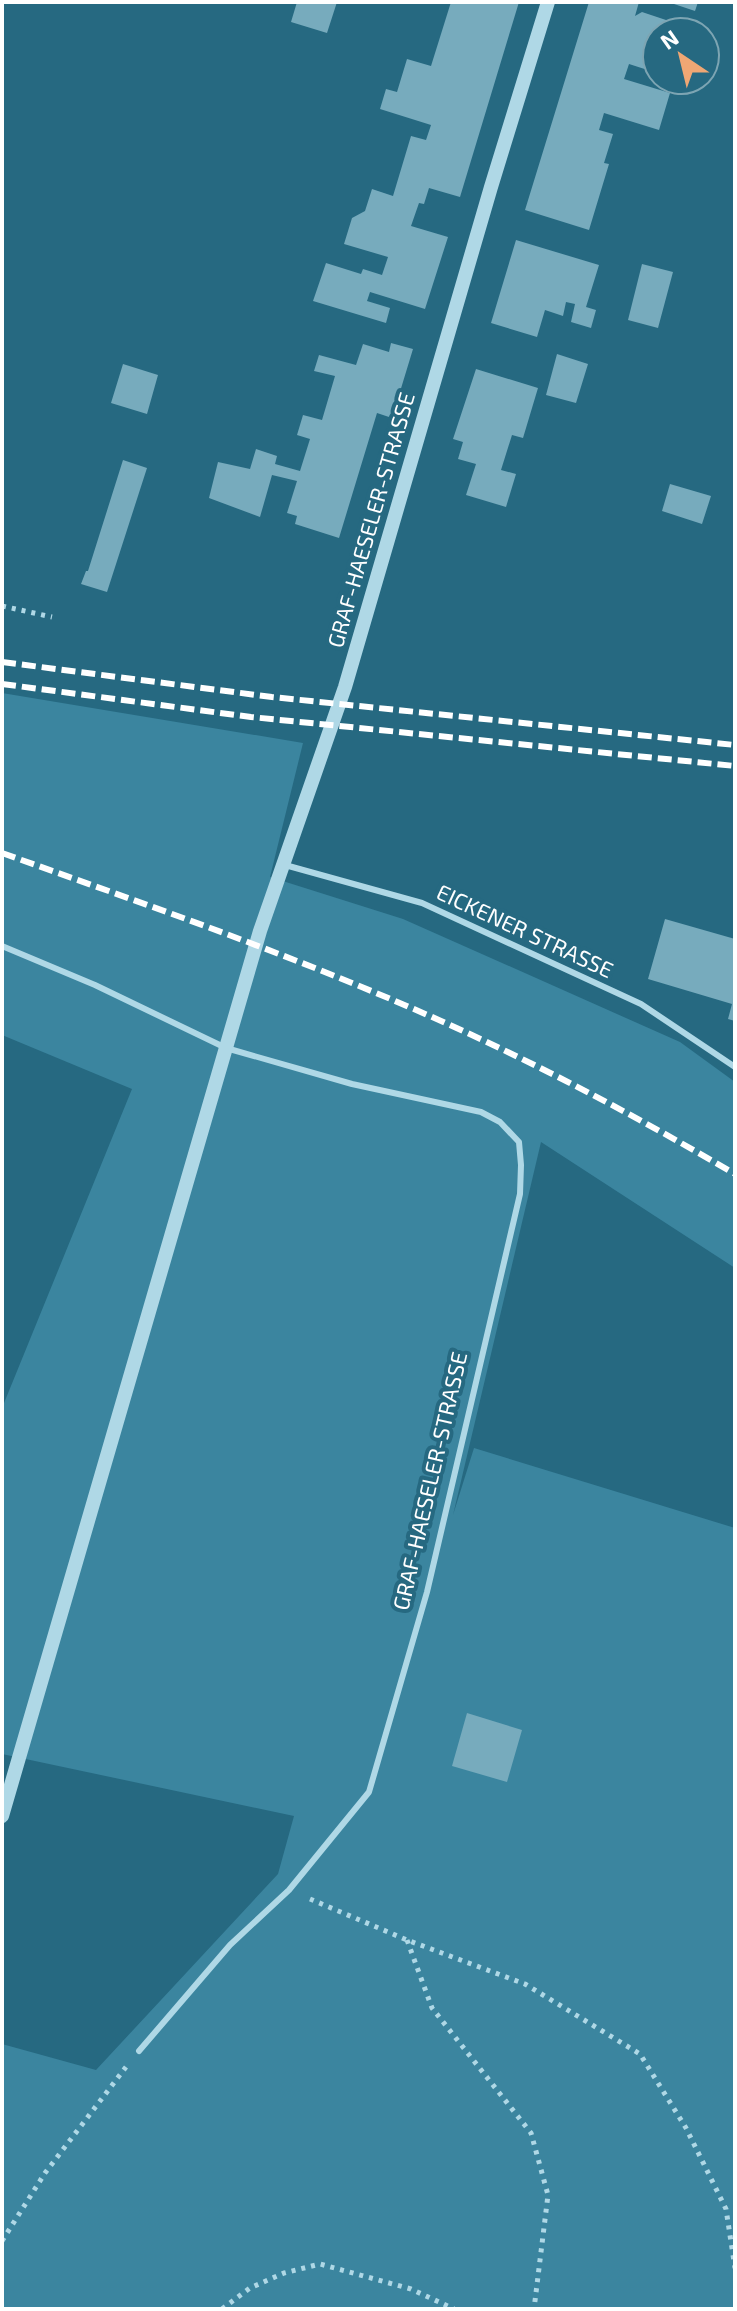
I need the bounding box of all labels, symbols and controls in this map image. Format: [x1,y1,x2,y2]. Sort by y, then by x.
north arrow [641,16,721,96]
text: N [655,24,683,54]
street label: GRAF-HAESELER-STRASSE [321,389,419,650]
street label: EICKENER STRASSE [433,878,618,982]
street label: GRAF-HAESELER-STRASSE [387,1349,471,1612]

